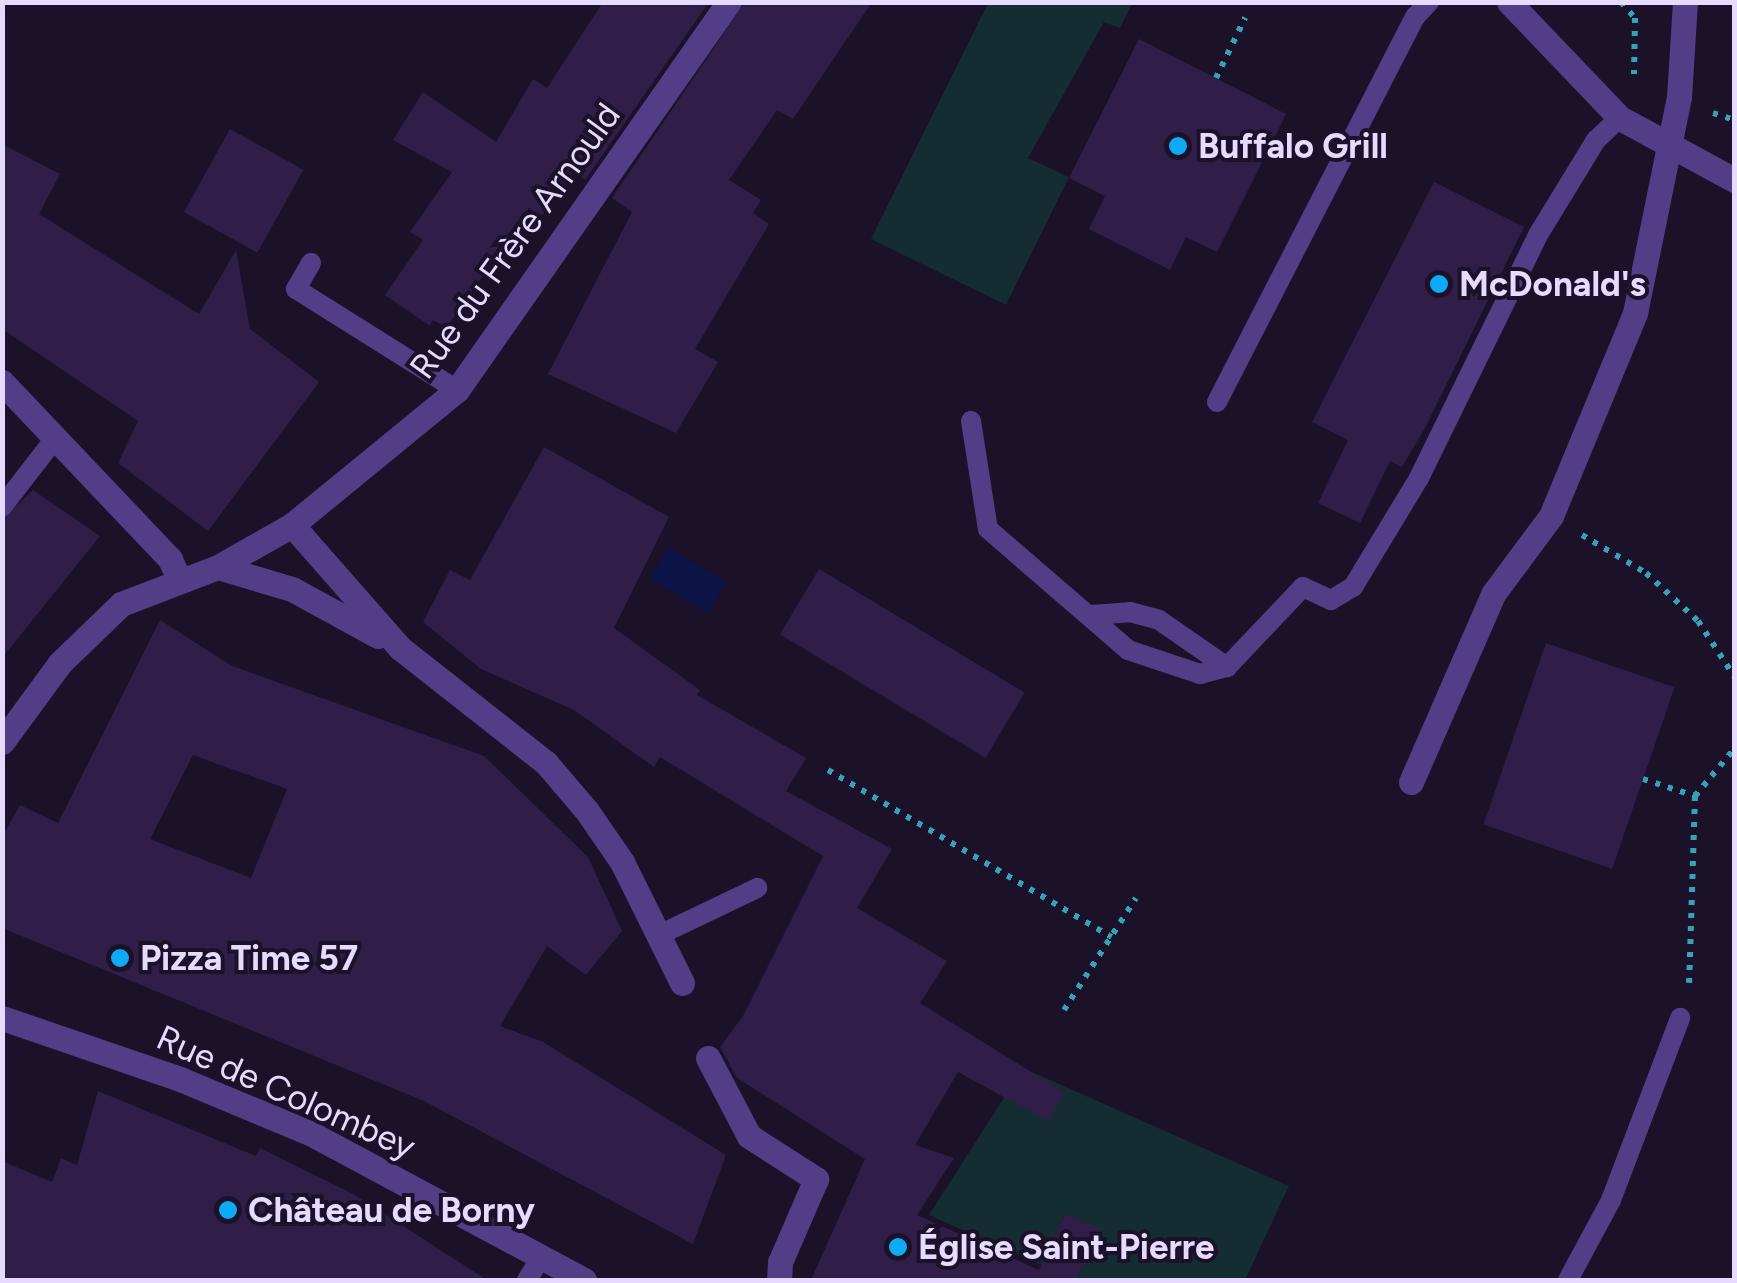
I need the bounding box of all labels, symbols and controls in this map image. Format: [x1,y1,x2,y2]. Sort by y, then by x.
street label: Rue du Frère Arnould [401,95,629,387]
place label: Buffalo Grill [1198,125,1388,167]
marker: Buffalo Grill [1167,135,1189,157]
place label: McDonald's [1459,263,1646,305]
marker: McDonald's [1428,273,1450,295]
place label: Pizza Time 57 [140,937,358,979]
marker: Pizza Time 57 [109,947,131,969]
street label: Rue de Colombey [150,1016,422,1168]
place label: Château de Borny [248,1189,535,1231]
marker: Château de Borny [217,1199,239,1221]
place label: Église Saint-Pierre [918,1226,1214,1268]
marker: Église Saint-Pierre [887,1236,909,1258]

